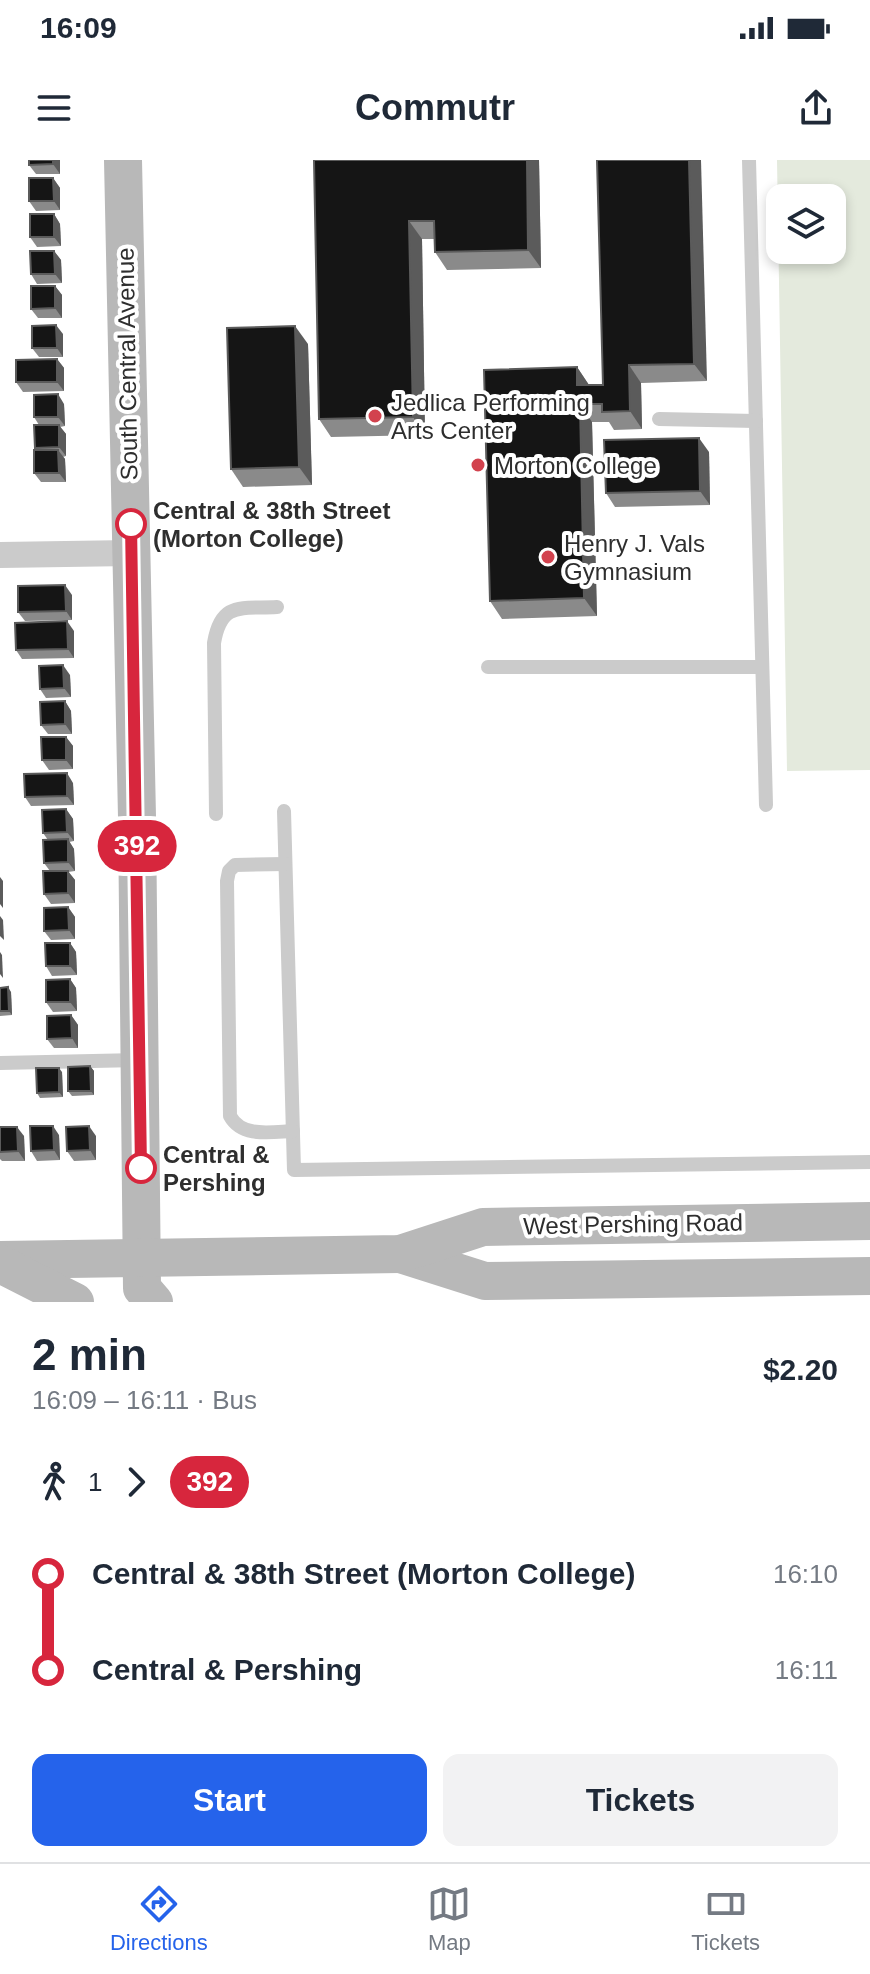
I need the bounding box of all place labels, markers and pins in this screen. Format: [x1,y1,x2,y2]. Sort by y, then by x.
place label: Jedlica Performing Arts Center [391,389,590,444]
marker: Jedlica Performing Arts Center [366,407,384,425]
place label: Morton College [494,452,657,479]
marker: Morton College [469,456,487,474]
place label: Central & 38th Street (Morton College) [153,497,390,552]
marker: Central & 38th Street (Morton College) [116,509,146,539]
place label: Henry J. Vals Gymnasium [564,530,705,585]
marker: Henry J. Vals Gymnasium [539,548,557,566]
place label: Central & Pershing [163,1141,270,1196]
marker: Central & Pershing [126,1153,156,1183]

